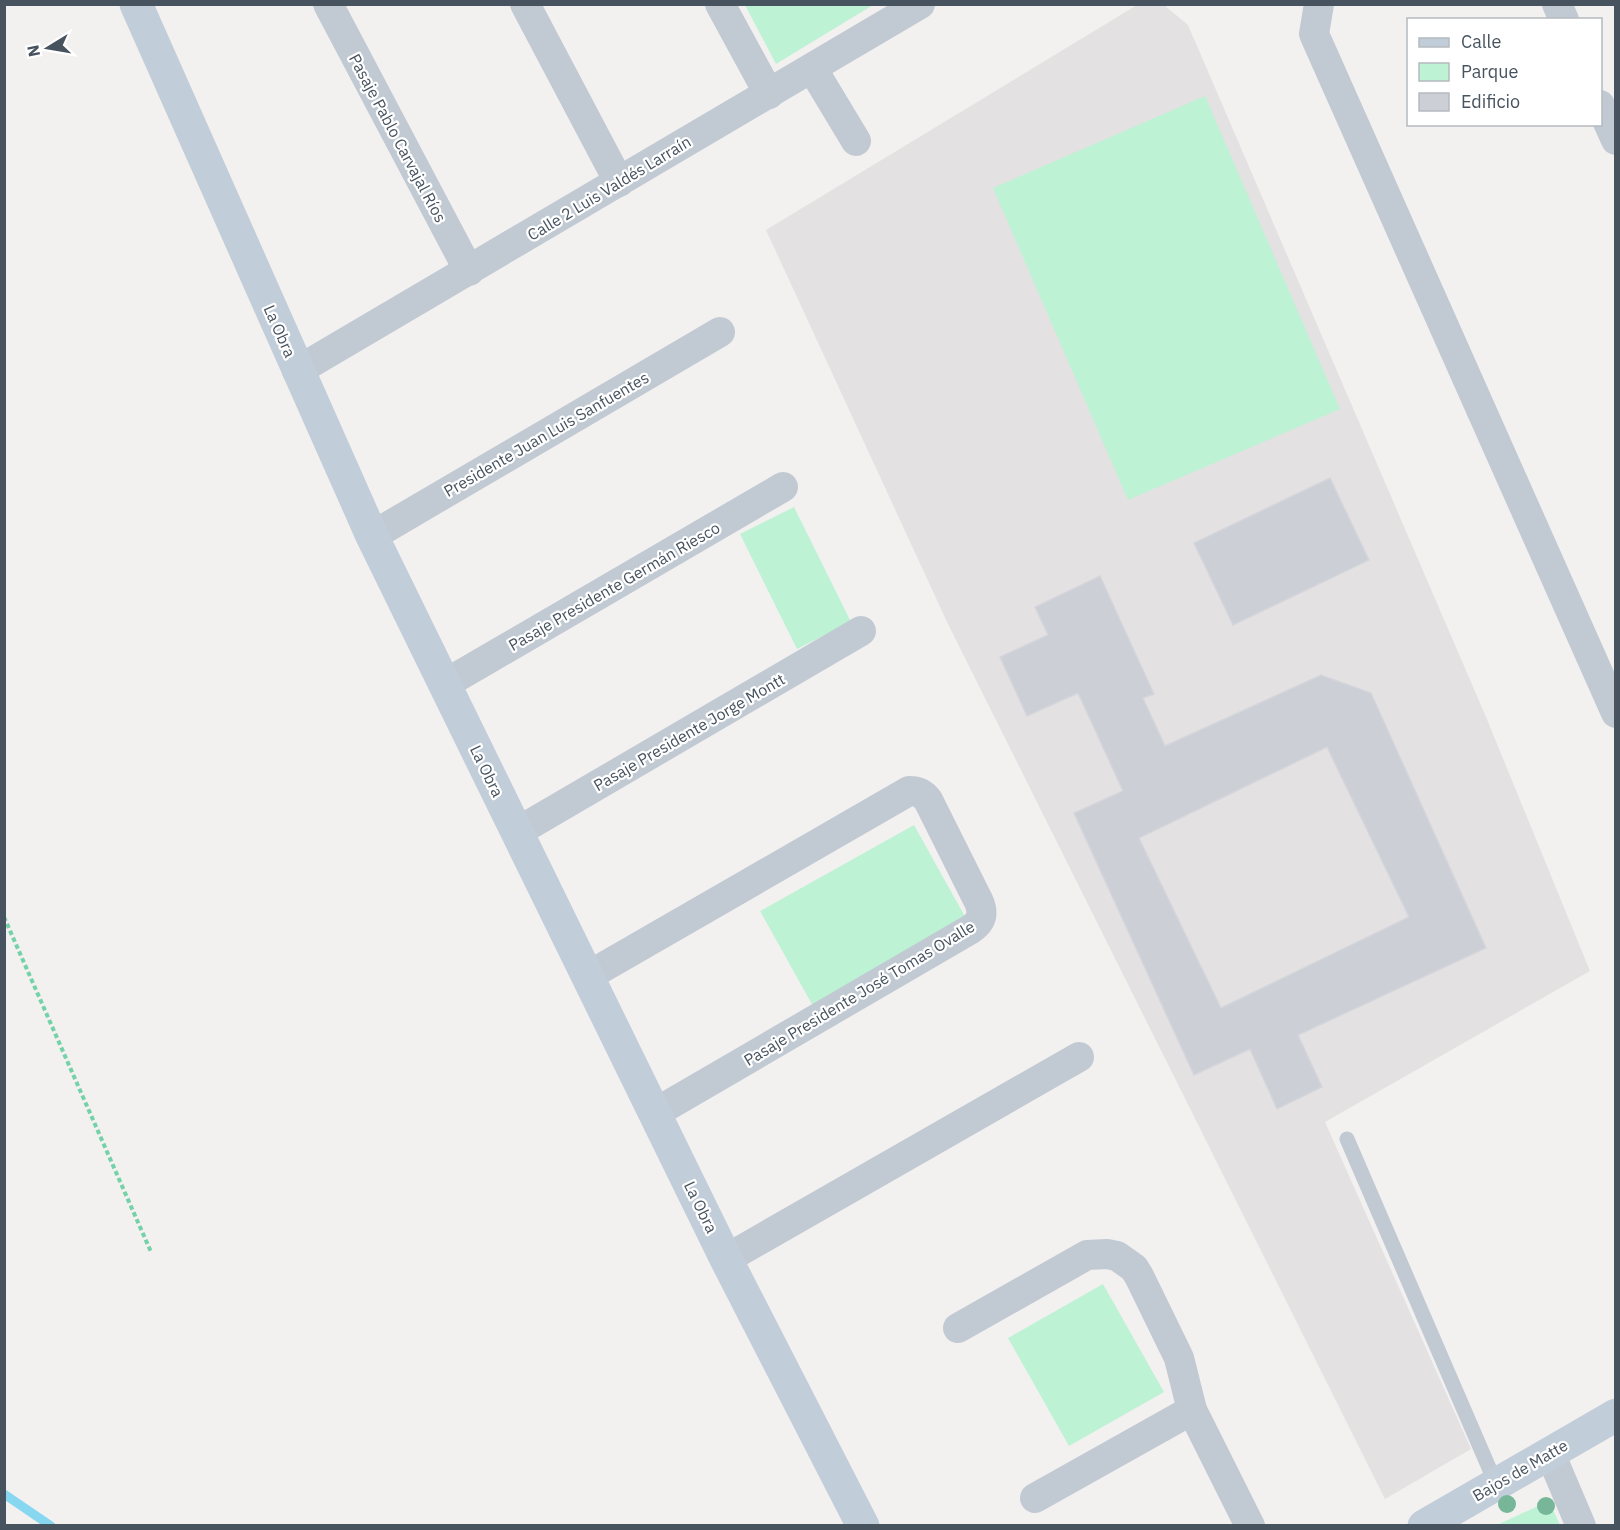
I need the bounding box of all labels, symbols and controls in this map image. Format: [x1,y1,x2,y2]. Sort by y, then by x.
north arrow [18,18,78,78]
legend [1407,18,1602,126]
text: Calle [1461,30,1501,53]
text: N [22,43,44,58]
street label: Pasaje Pablo Carvajal Ríos [345,50,451,226]
text: Parque [1461,60,1519,83]
text: Edificio [1461,90,1520,113]
street label: Calle 2 Luis Valdés Larraín [524,131,694,245]
street label: La Obra [260,302,301,361]
street label: Presidente Juan Luis Sanfuentes [440,367,652,501]
street label: Pasaje Presidente Germán Riesco [505,517,723,655]
street label: Pasaje Presidente Jorge Montt [590,669,788,795]
street label: La Obra [466,742,508,801]
street label: Pasaje Presidente José Tomas Ovalle [740,916,978,1070]
street label: La Obra [680,1178,722,1237]
street label: Bajos de Matte [1469,1435,1571,1505]

